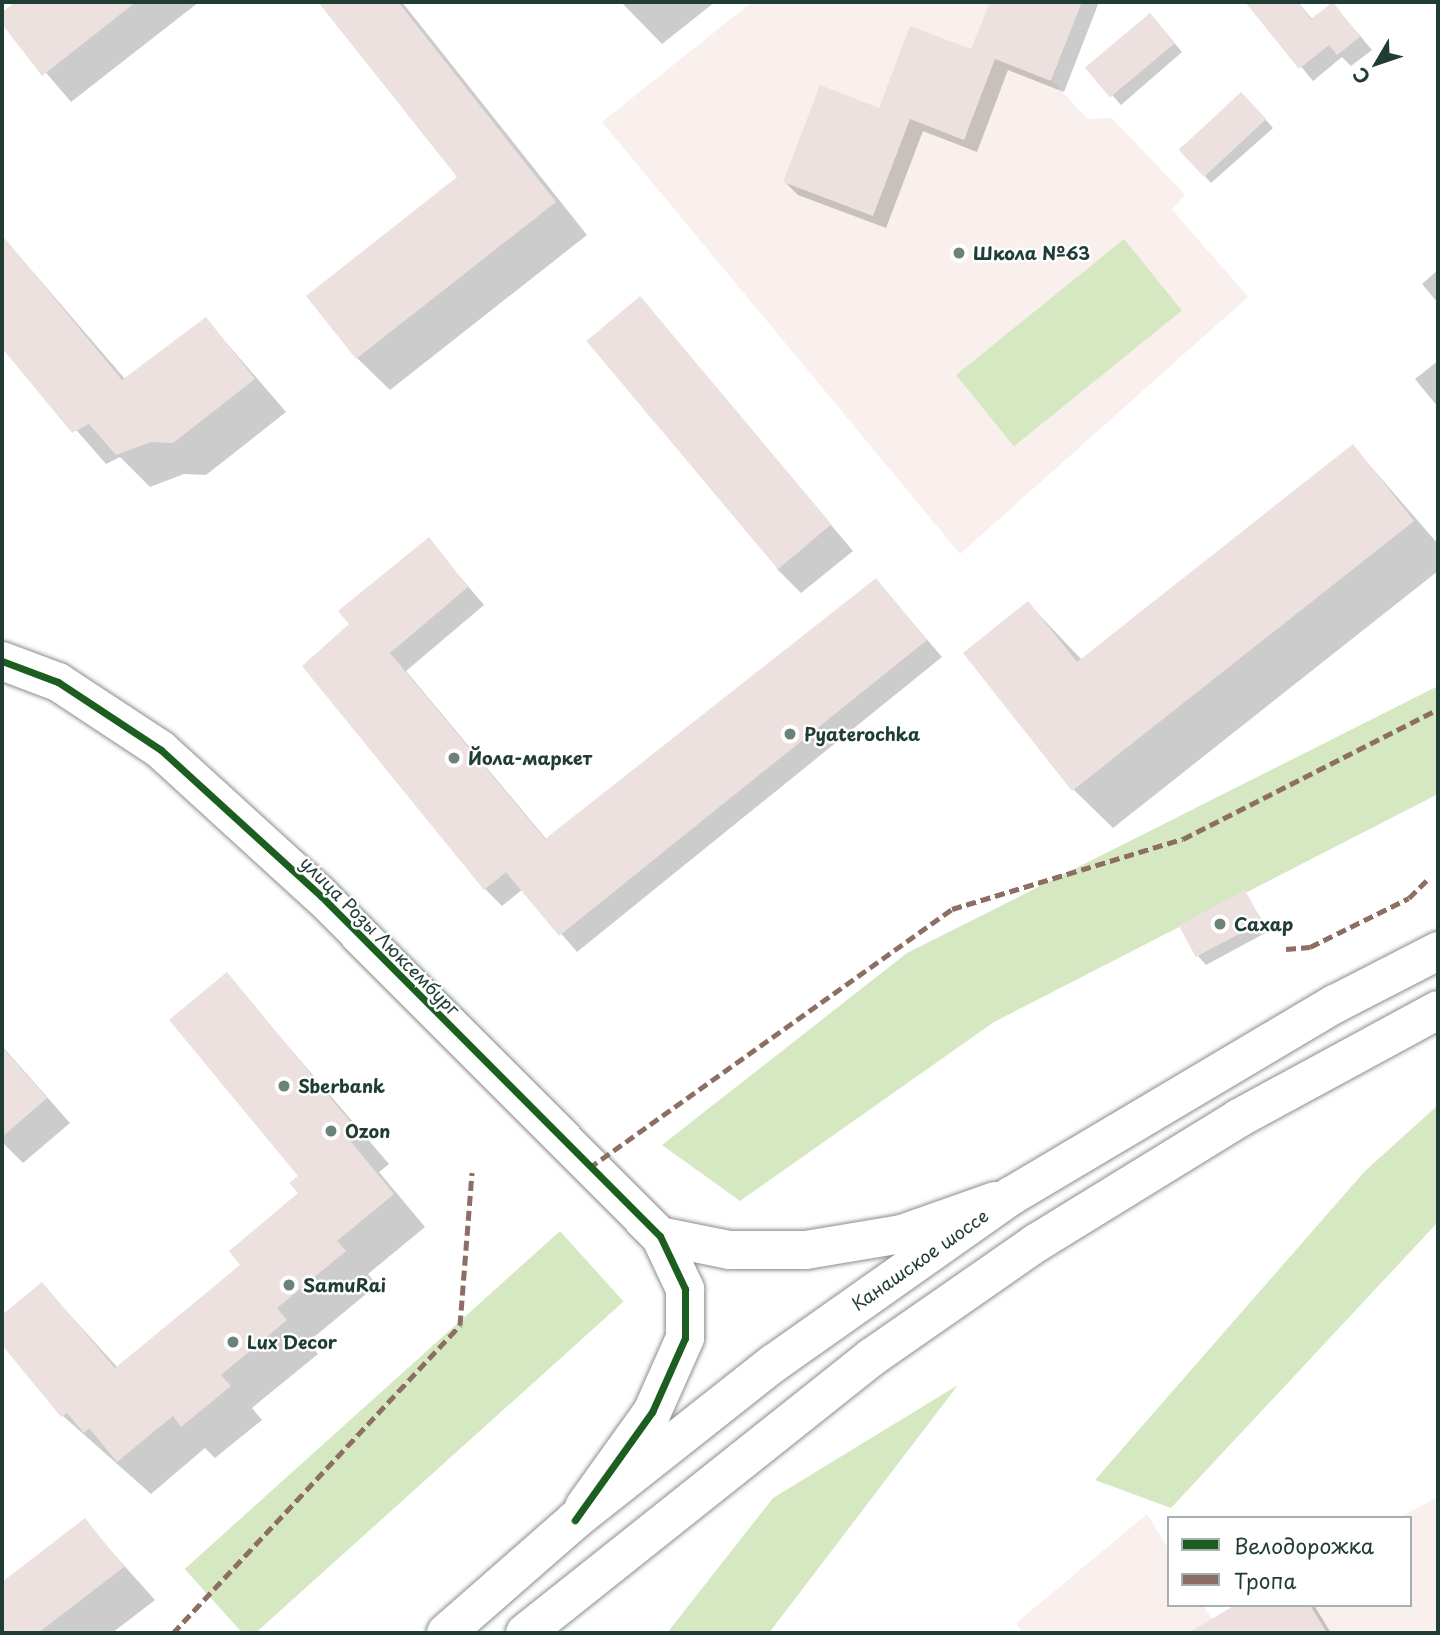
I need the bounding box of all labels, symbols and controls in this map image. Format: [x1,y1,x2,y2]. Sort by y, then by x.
north arrow [1342,28,1412,98]
text: С [1345,62,1376,91]
place label: Школа №63 [973,242,1091,264]
marker: Школа №63 [951,245,967,261]
place label: Pyaterochka [804,723,920,745]
marker: Pyaterochka [782,726,798,742]
place label: Йола-маркет [468,747,592,769]
marker: Йола-маркет [446,750,462,766]
street label: улица Розы Люксембург [295,851,465,1021]
place label: Сахар [1234,913,1293,935]
marker: Сахар [1212,916,1228,932]
place label: Sberbank [298,1075,385,1097]
marker: Sberbank [276,1078,292,1094]
place label: Ozon [345,1120,390,1142]
marker: Ozon [323,1123,339,1139]
street label: Канашское шоссе [848,1205,992,1315]
place label: SamuRai [303,1274,386,1296]
marker: SamuRai [281,1277,297,1293]
place label: Lux Decor [247,1331,339,1353]
marker: Lux Decor [225,1334,241,1350]
legend [1167,1516,1412,1607]
text: Велодорожка [1234,1529,1374,1561]
text: Тропа [1234,1564,1296,1596]

